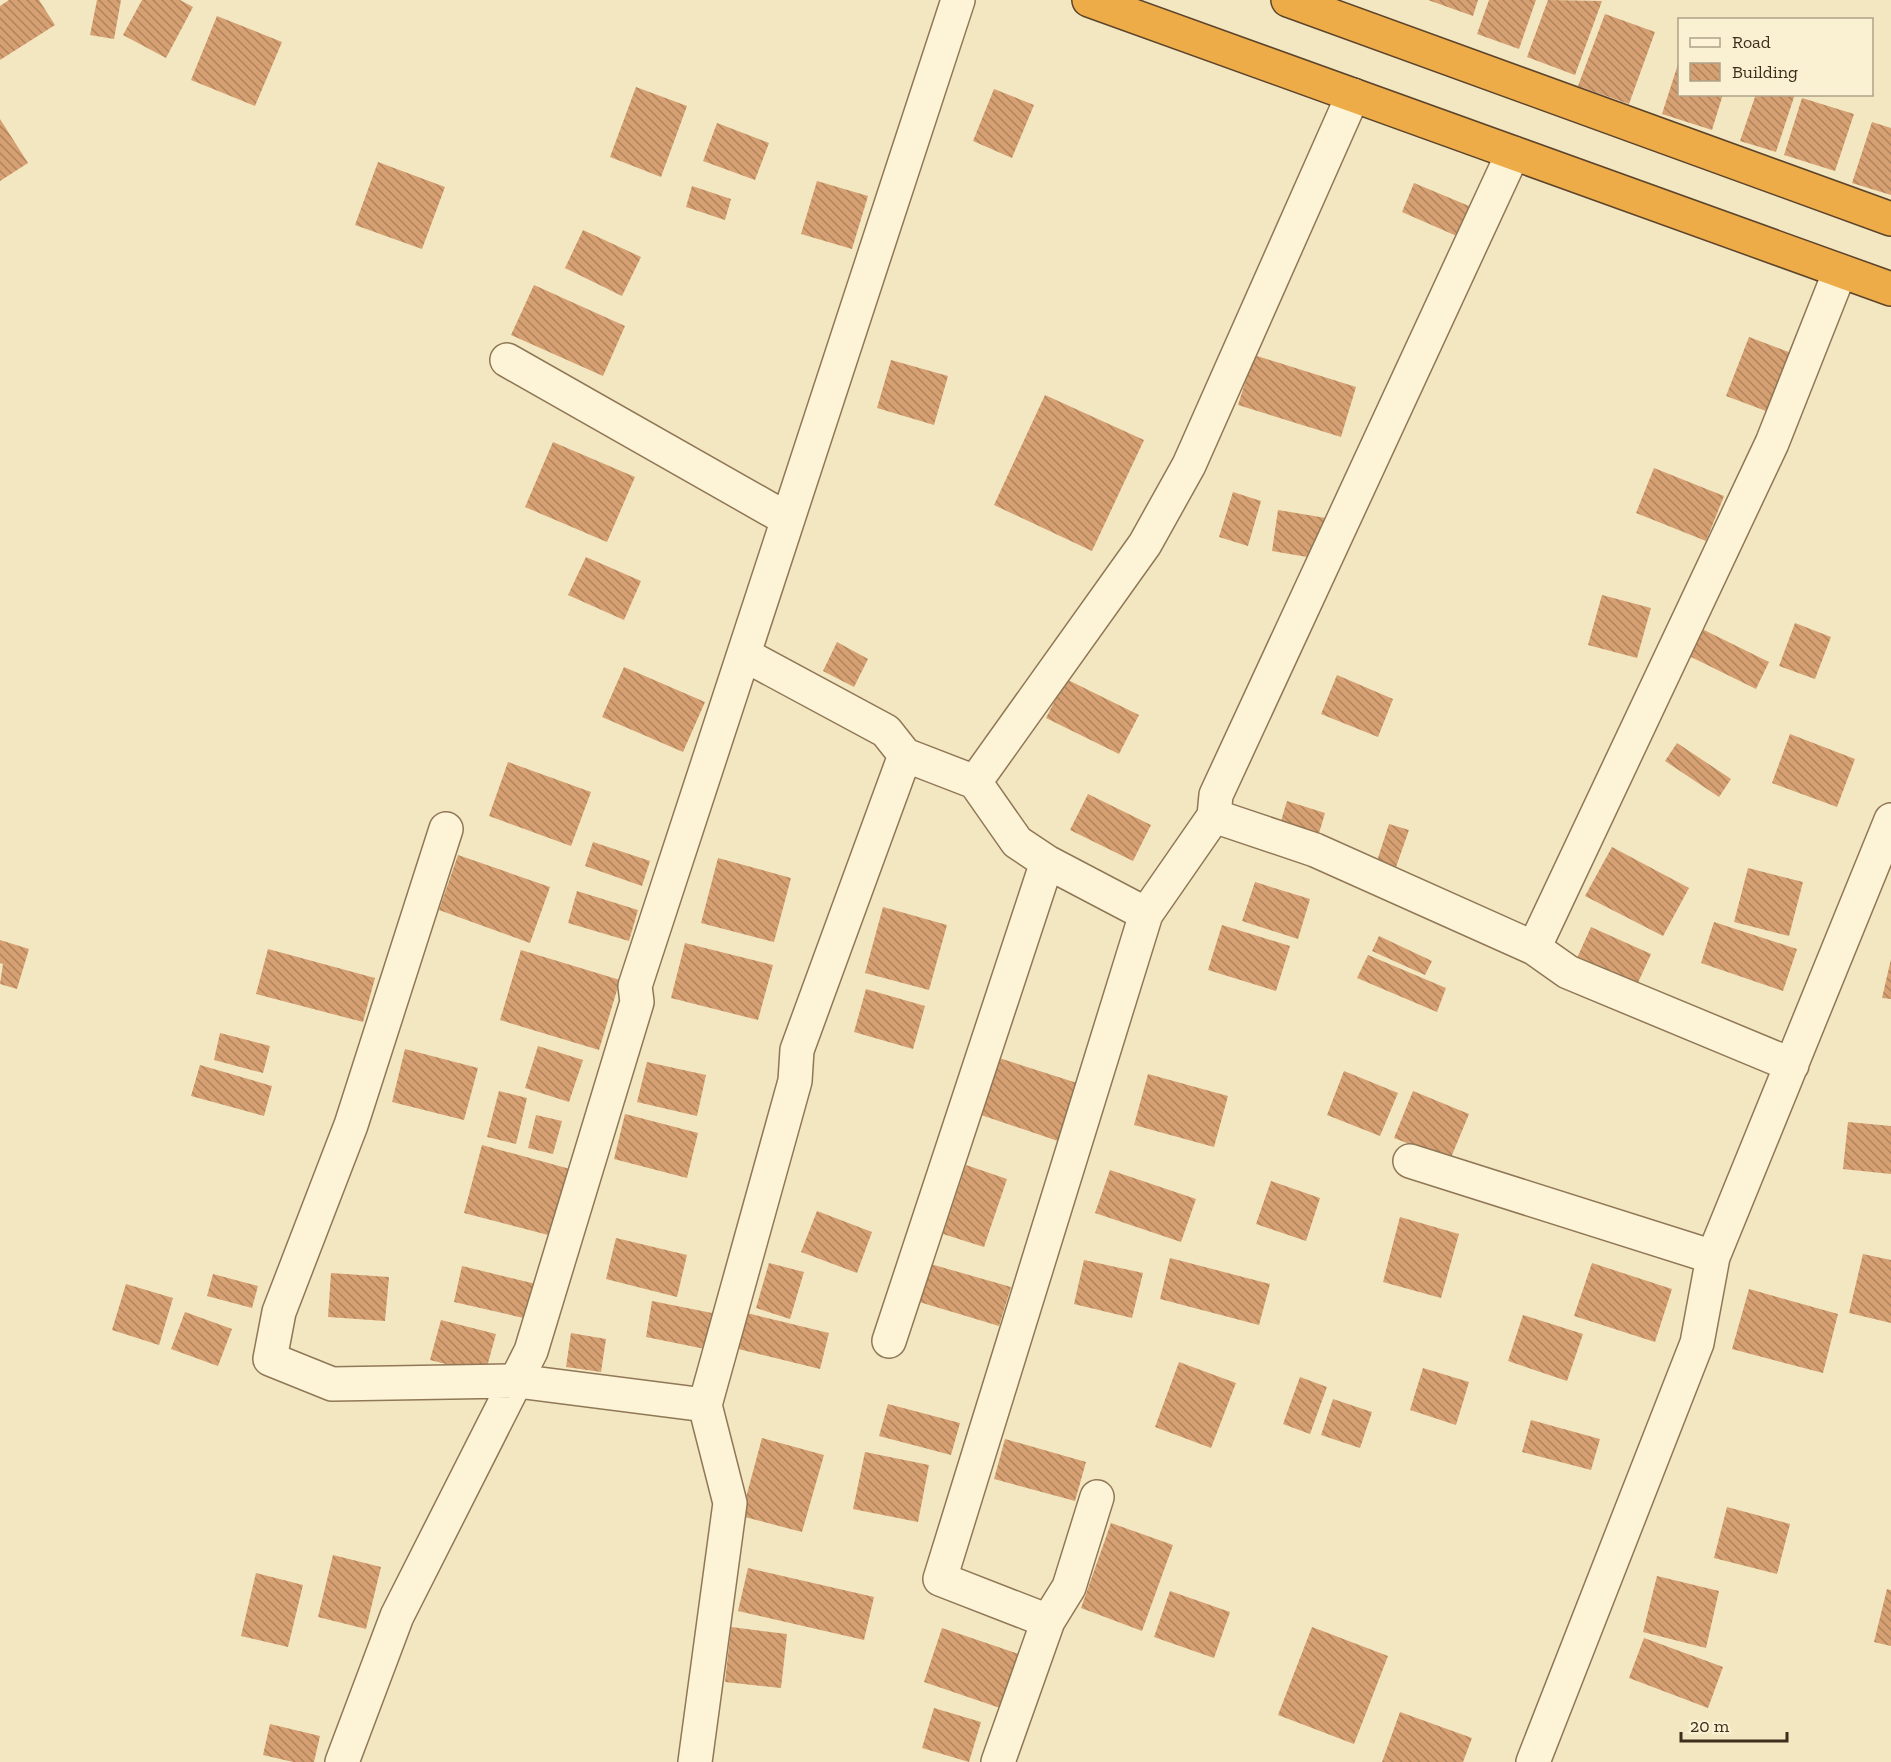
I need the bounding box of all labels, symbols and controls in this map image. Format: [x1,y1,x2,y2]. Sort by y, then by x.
legend [1678,18,1873,96]
text: Road [1732,31,1771,53]
text: Building [1732,61,1798,83]
scale bar [1681,1705,1788,1743]
text: 20 m [1690,1715,1730,1737]

